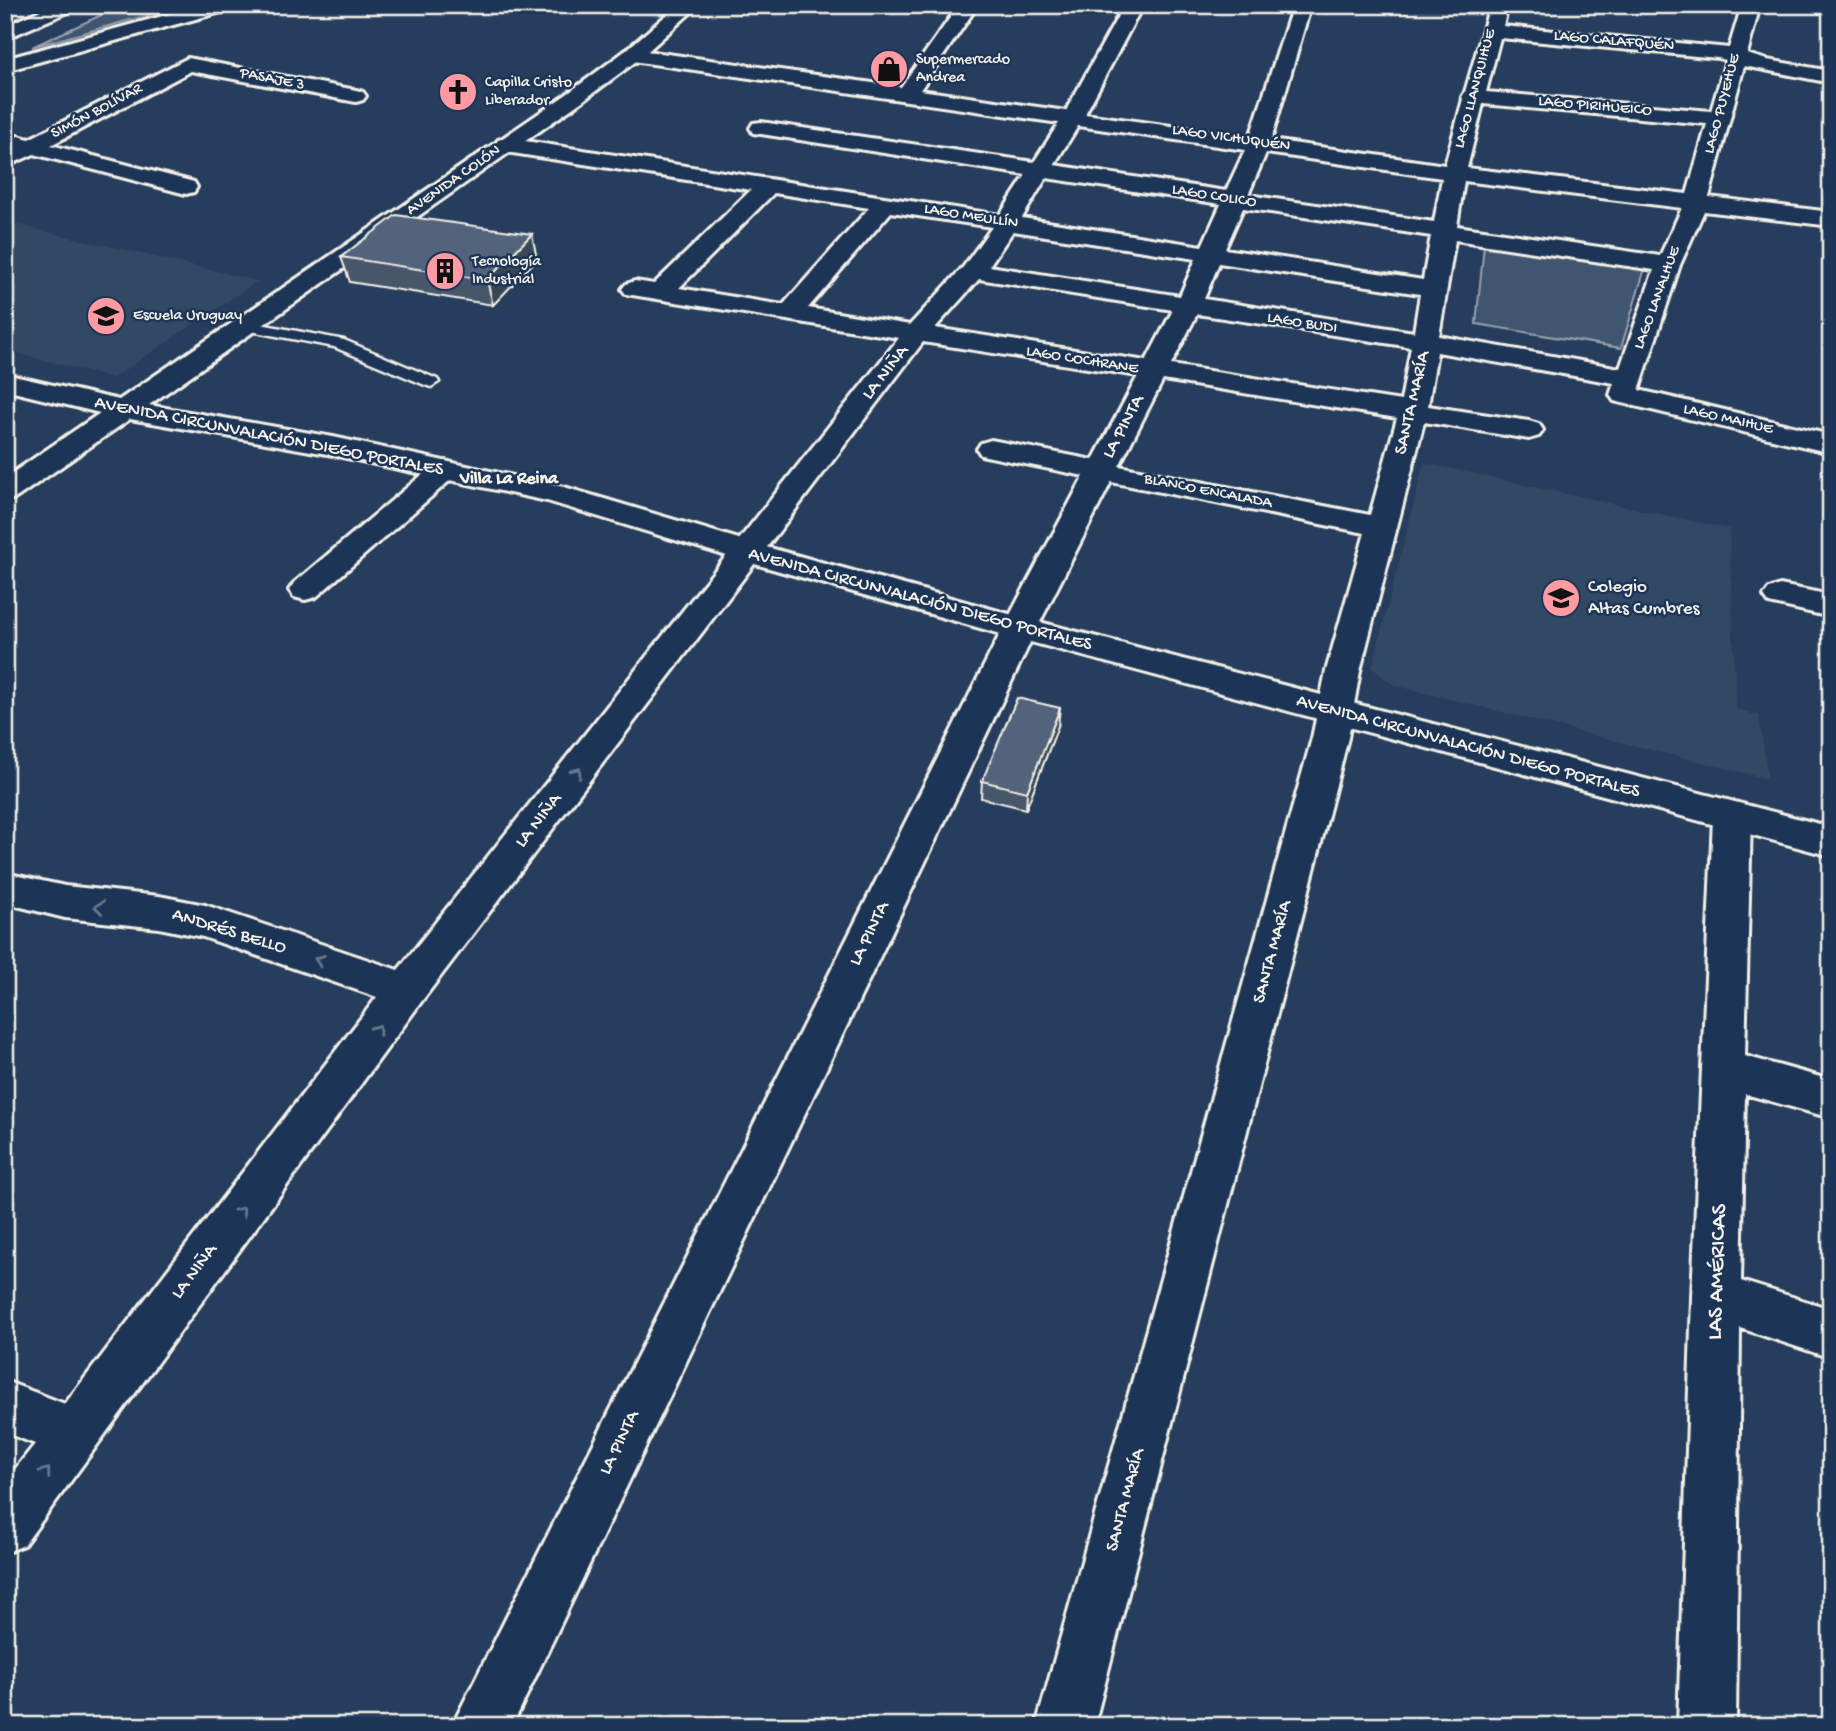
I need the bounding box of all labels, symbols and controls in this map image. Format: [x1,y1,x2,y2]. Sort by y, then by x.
street label: LAGO LLANQUIHUE [1451,26,1501,151]
street label: LAGO CALAFQUÉN [1553,27,1675,57]
shop icon: Supermercado Andrea [868,48,910,90]
place label: Supermercado Andrea [916,51,1010,88]
street label: LAGO PUYEHUE [1701,51,1746,156]
street label: PASAJE 3 [237,64,306,96]
church icon: Capilla Cristo Liberador [437,71,479,113]
place label: Capilla Cristo Liberador [485,74,572,111]
street label: SIMÓN BOLÍVAR [48,79,146,144]
street label: LAGO PIRIHUEICO [1537,93,1653,121]
street label: LAGO VICHUQUÉN [1171,121,1291,157]
street label: AVENIDA COLÓN [403,142,505,220]
street label: LAGO COLICO [1170,181,1258,213]
street label: LAGO MEULLÍN [923,199,1020,234]
street label: LAGO LANALHUE [1631,243,1686,352]
building icon: Tecnología Industrial [424,250,466,292]
place label: Tecnología Industrial [471,253,542,290]
school or university icon: Escuela Uruguay [85,295,127,337]
place label: Escuela Uruguay [133,307,242,326]
street label: LAGO BUDI [1266,309,1338,339]
street label: LA NIÑA [857,340,916,405]
street label: LAGO COCHRANE [1025,343,1140,379]
street label: SANTA MARÍA [1390,347,1436,457]
street label: LA PINTA [1098,390,1151,463]
street label: AVENIDA CIRCUNVALACIÓN DIEGO PORTALES [93,392,446,482]
street label: LAGO MAIHUE [1681,400,1776,440]
district label: Villa La Reina [459,469,559,490]
street label: BLANCO ENCALADA [1142,470,1275,514]
street label: AVENIDA CIRCUNVALACIÓN DIEGO PORTALES [746,543,1095,657]
place label: Colegio Altas Cumbres [1588,576,1700,621]
school or university icon: Colegio Altas Cumbres [1540,577,1582,619]
street label: AVENIDA CIRCUNVALACIÓN DIEGO PORTALES [1294,690,1643,804]
one-way arrow [569,767,581,780]
street label: LA NIÑA [510,788,569,853]
street label: SANTA MARÍA [1248,896,1298,1006]
street label: LA PINTA [845,897,896,970]
one-way arrow [93,899,105,914]
street label: ANDRÉS BELLO [169,904,289,960]
one-way arrow [313,954,325,968]
one-way arrow [369,1024,382,1037]
street label: LAS AMÉRICAS [1702,1203,1734,1341]
one-way arrow [233,1206,246,1219]
street label: LA NIÑA [167,1238,224,1304]
street label: LA PINTA [595,1406,646,1479]
street label: SANTA MARÍA [1101,1444,1151,1554]
one-way arrow [38,1467,51,1480]

